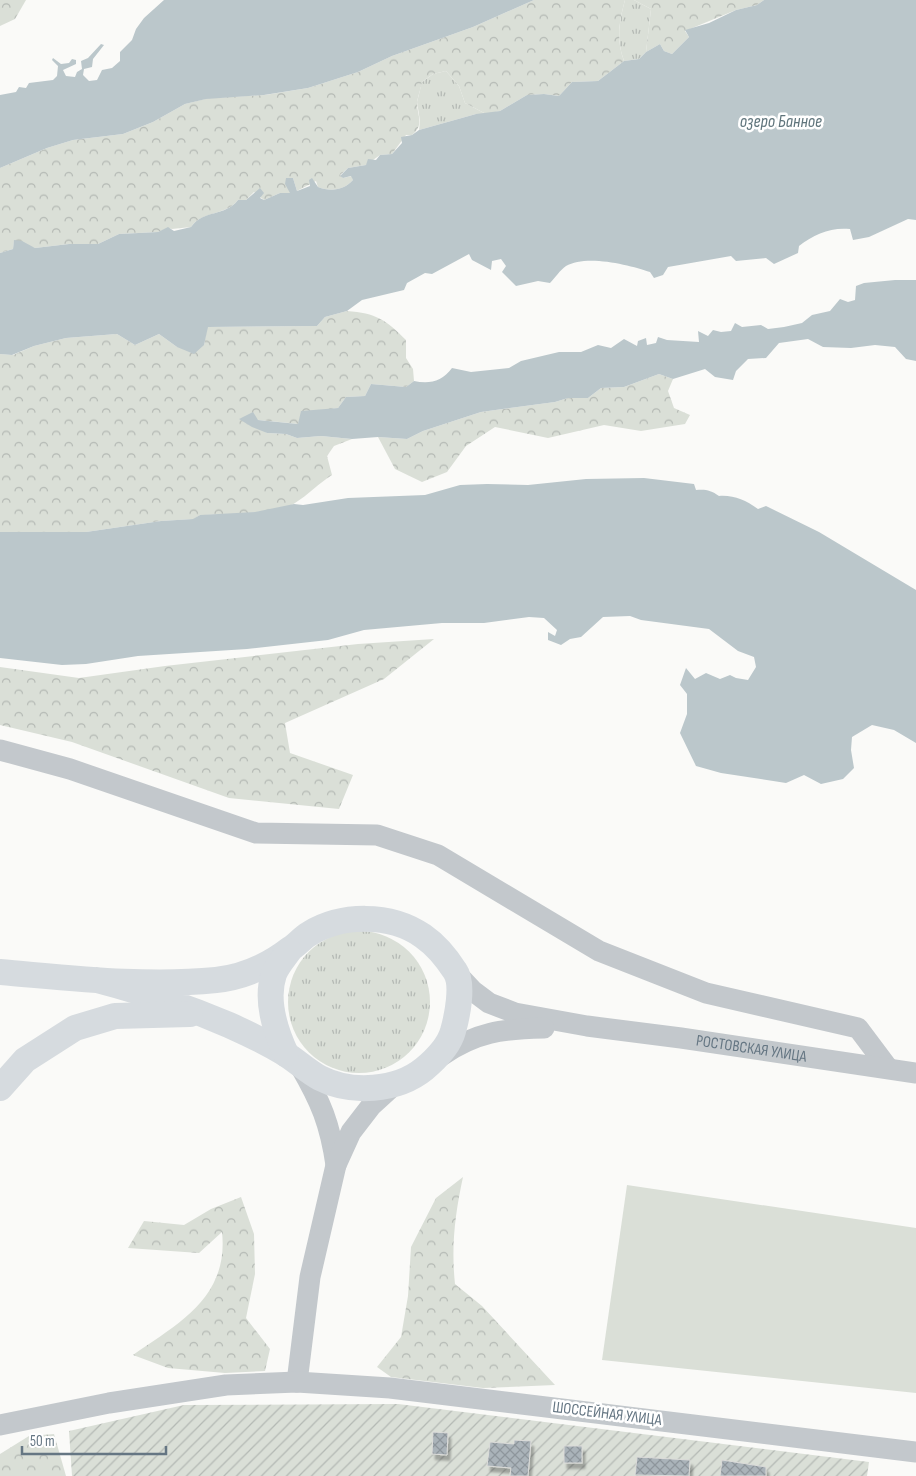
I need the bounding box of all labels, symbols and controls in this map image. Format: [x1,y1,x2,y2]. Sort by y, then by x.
water label: озеро Банное [740,111,822,132]
street label: РОСТОВСКАЯ УЛИЦА [695,1031,808,1066]
street label: ШОССЕЙНАЯ УЛИЦА [551,1398,663,1430]
scale bar [22,1424,166,1456]
text: 50 m [30,1432,55,1451]

